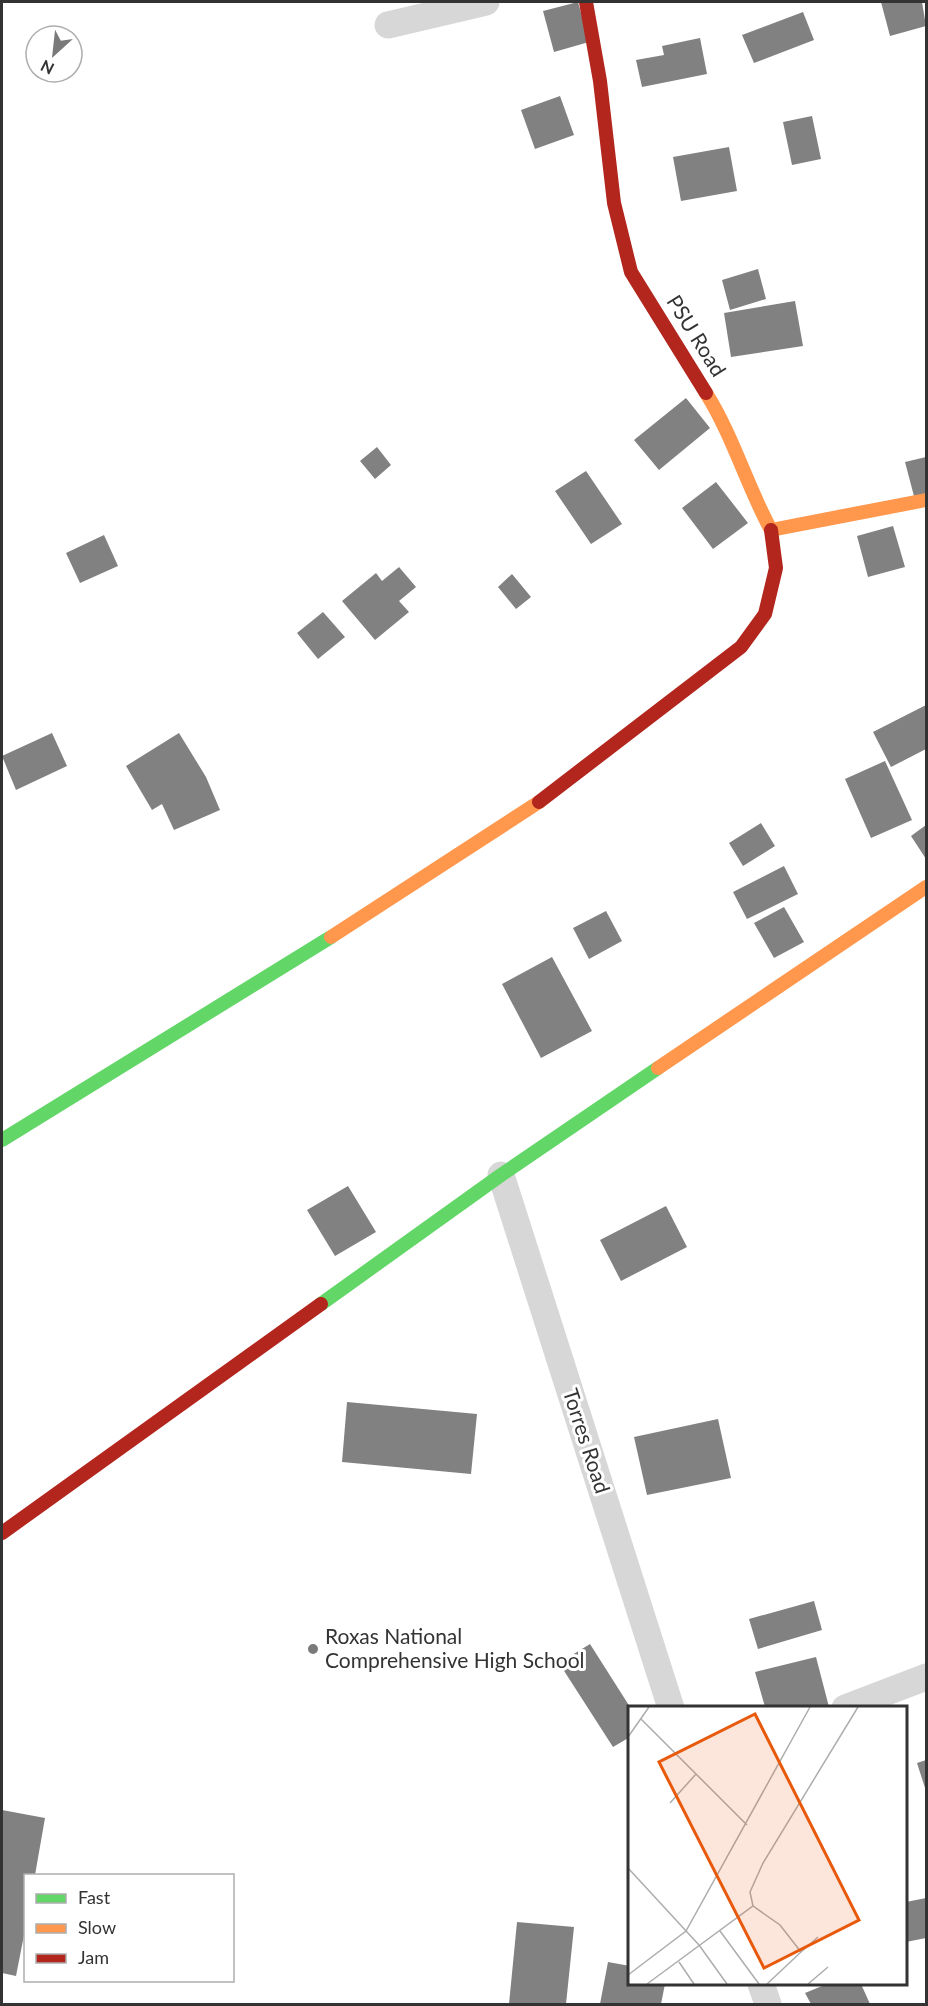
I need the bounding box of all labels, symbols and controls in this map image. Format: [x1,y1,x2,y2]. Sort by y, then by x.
north arrow [24,24,84,84]
text: N [37,57,57,79]
street label: PSU Road [662,290,732,381]
street label: Torres Road [559,1385,616,1496]
place label: Roxas National Comprehensive High School [325,1623,585,1672]
marker: Roxas National Comprehensive High School [306,1642,320,1656]
inset map [628,1706,907,1985]
legend [24,1874,234,1982]
text: Fast [78,1886,111,1908]
text: Slow [78,1916,116,1938]
text: Jam [78,1946,109,1968]

